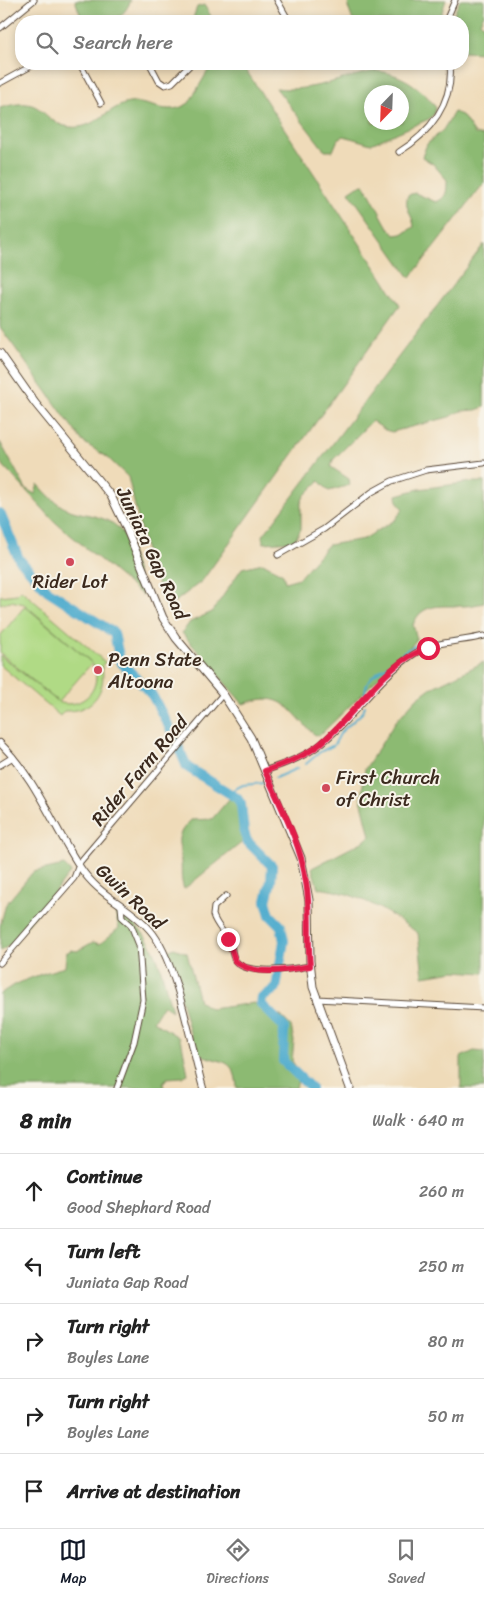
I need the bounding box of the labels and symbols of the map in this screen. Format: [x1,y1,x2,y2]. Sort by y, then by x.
north arrow [364,85,409,130]
street label: Juniata Gap Road [107,480,199,627]
marker: Rider Lot [64,556,76,568]
place label: Rider Lot [32,565,109,598]
route start [417,637,440,660]
place label: Penn State Altoona [107,643,201,698]
marker: Penn State Altoona [92,664,104,676]
street label: Rider Farm Road [83,706,197,833]
place label: First Church of Christ [336,761,440,816]
marker: First Church of Christ [320,782,332,794]
street label: Gwin Road [88,855,175,939]
route end [217,928,240,951]

